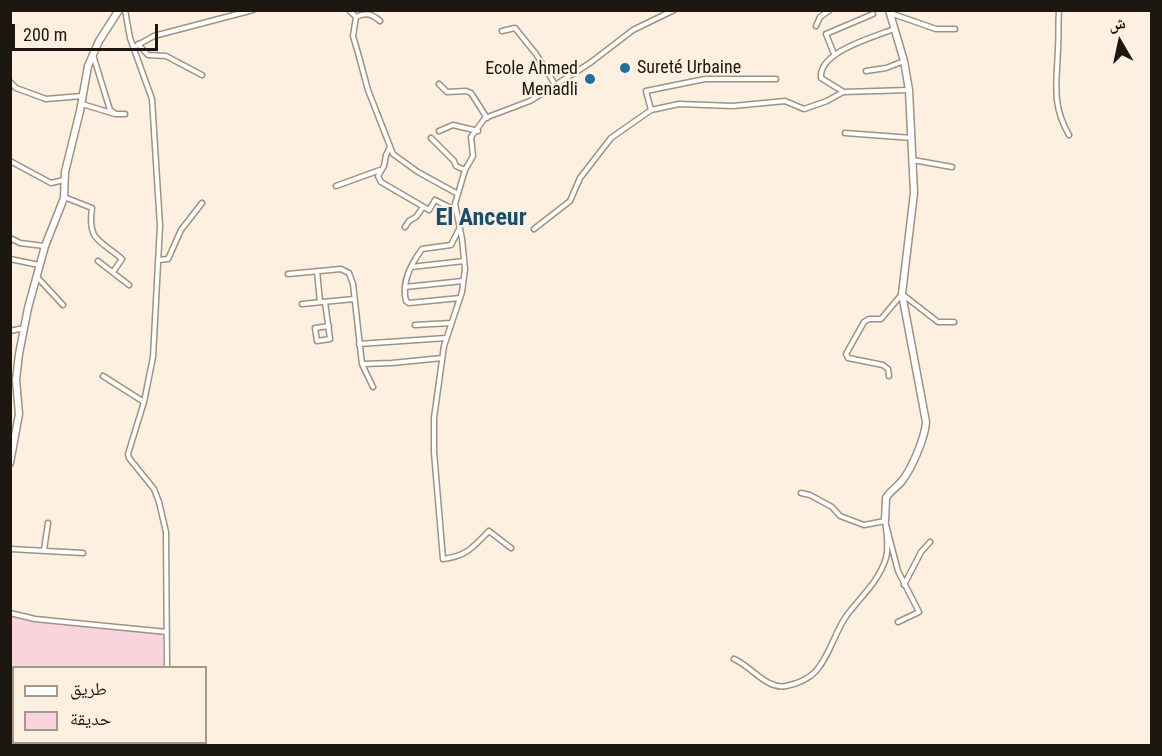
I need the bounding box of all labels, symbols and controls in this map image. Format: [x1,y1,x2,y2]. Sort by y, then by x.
scale bar [15,12,160,50]
north arrow [1090,12,1150,72]
text: ش [1107,13,1127,34]
text: 200 m [23,24,67,45]
place label: Sureté Urbaine [637,57,741,79]
place label: Ecole Ahmed Menadli [485,58,578,100]
marker: Sureté Urbaine [618,61,632,75]
marker: Ecole Ahmed Menadli [583,72,597,86]
district label: El Anceur [435,205,527,233]
legend [12,666,207,744]
text: طريق [70,678,107,699]
text: حديقة [70,708,111,729]

